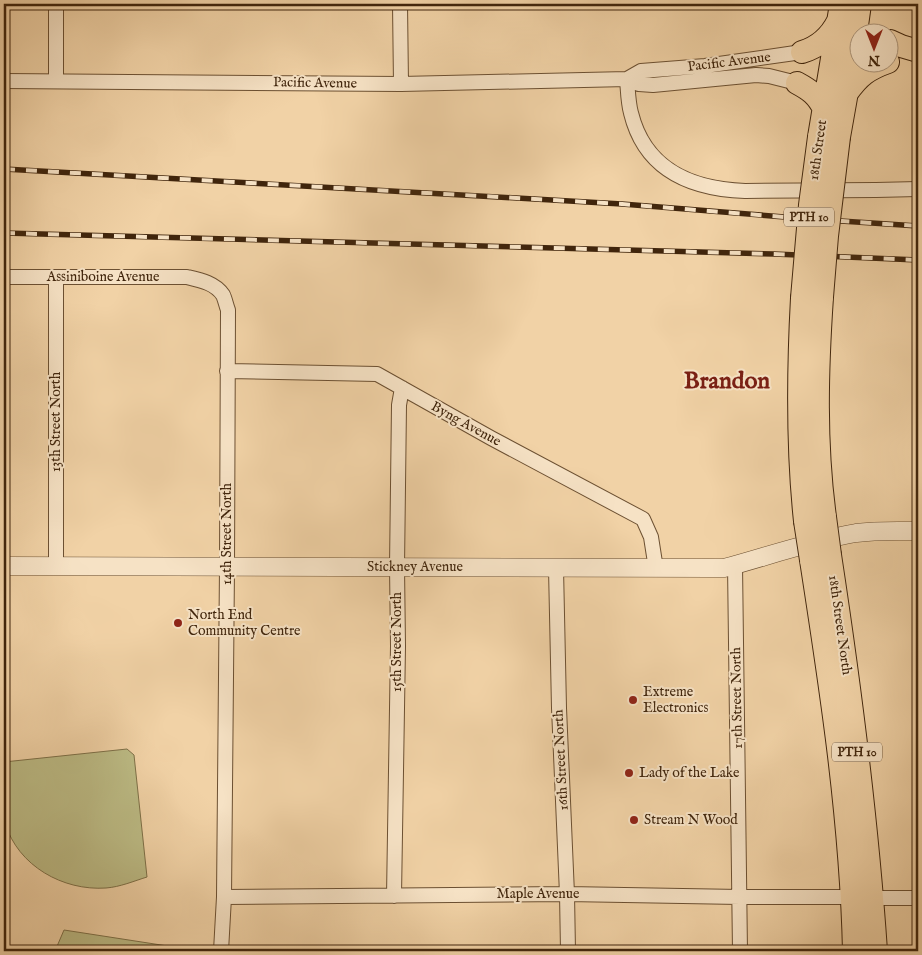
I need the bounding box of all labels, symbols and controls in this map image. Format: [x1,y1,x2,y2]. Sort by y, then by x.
north arrow [850,22,900,72]
street label: Pacific Avenue [686,48,772,76]
text: N [868,51,881,69]
street label: Pacific Avenue [273,73,358,93]
street label: 18th Street [805,118,831,181]
road number: PTH 10 [784,208,834,226]
street label: Assiniboine Avenue [46,268,160,286]
district label: Brandon [684,366,770,397]
street label: 13th Street North [47,371,65,472]
street label: Byng Avenue [428,397,505,451]
street label: 14th Street North [218,483,236,585]
street label: Stickney Avenue [367,558,463,576]
street label: 18th Street North [824,574,856,677]
street label: 15th Street North [388,591,406,692]
place label: North End Community Centre [188,606,301,640]
marker: North End Community Centre [172,617,184,629]
street label: 17th Street North [727,647,747,749]
place label: Extreme Electronics [643,683,709,717]
marker: Extreme Electronics [627,694,639,706]
street label: 16th Street North [549,709,573,811]
road number: PTH 10 [832,742,882,762]
place label: Lady of the Lake [639,764,740,782]
marker: Lady of the Lake [623,767,635,779]
place label: Stream N Wood [644,811,738,829]
marker: Stream N Wood [628,814,640,826]
street label: Maple Avenue [497,885,580,903]

